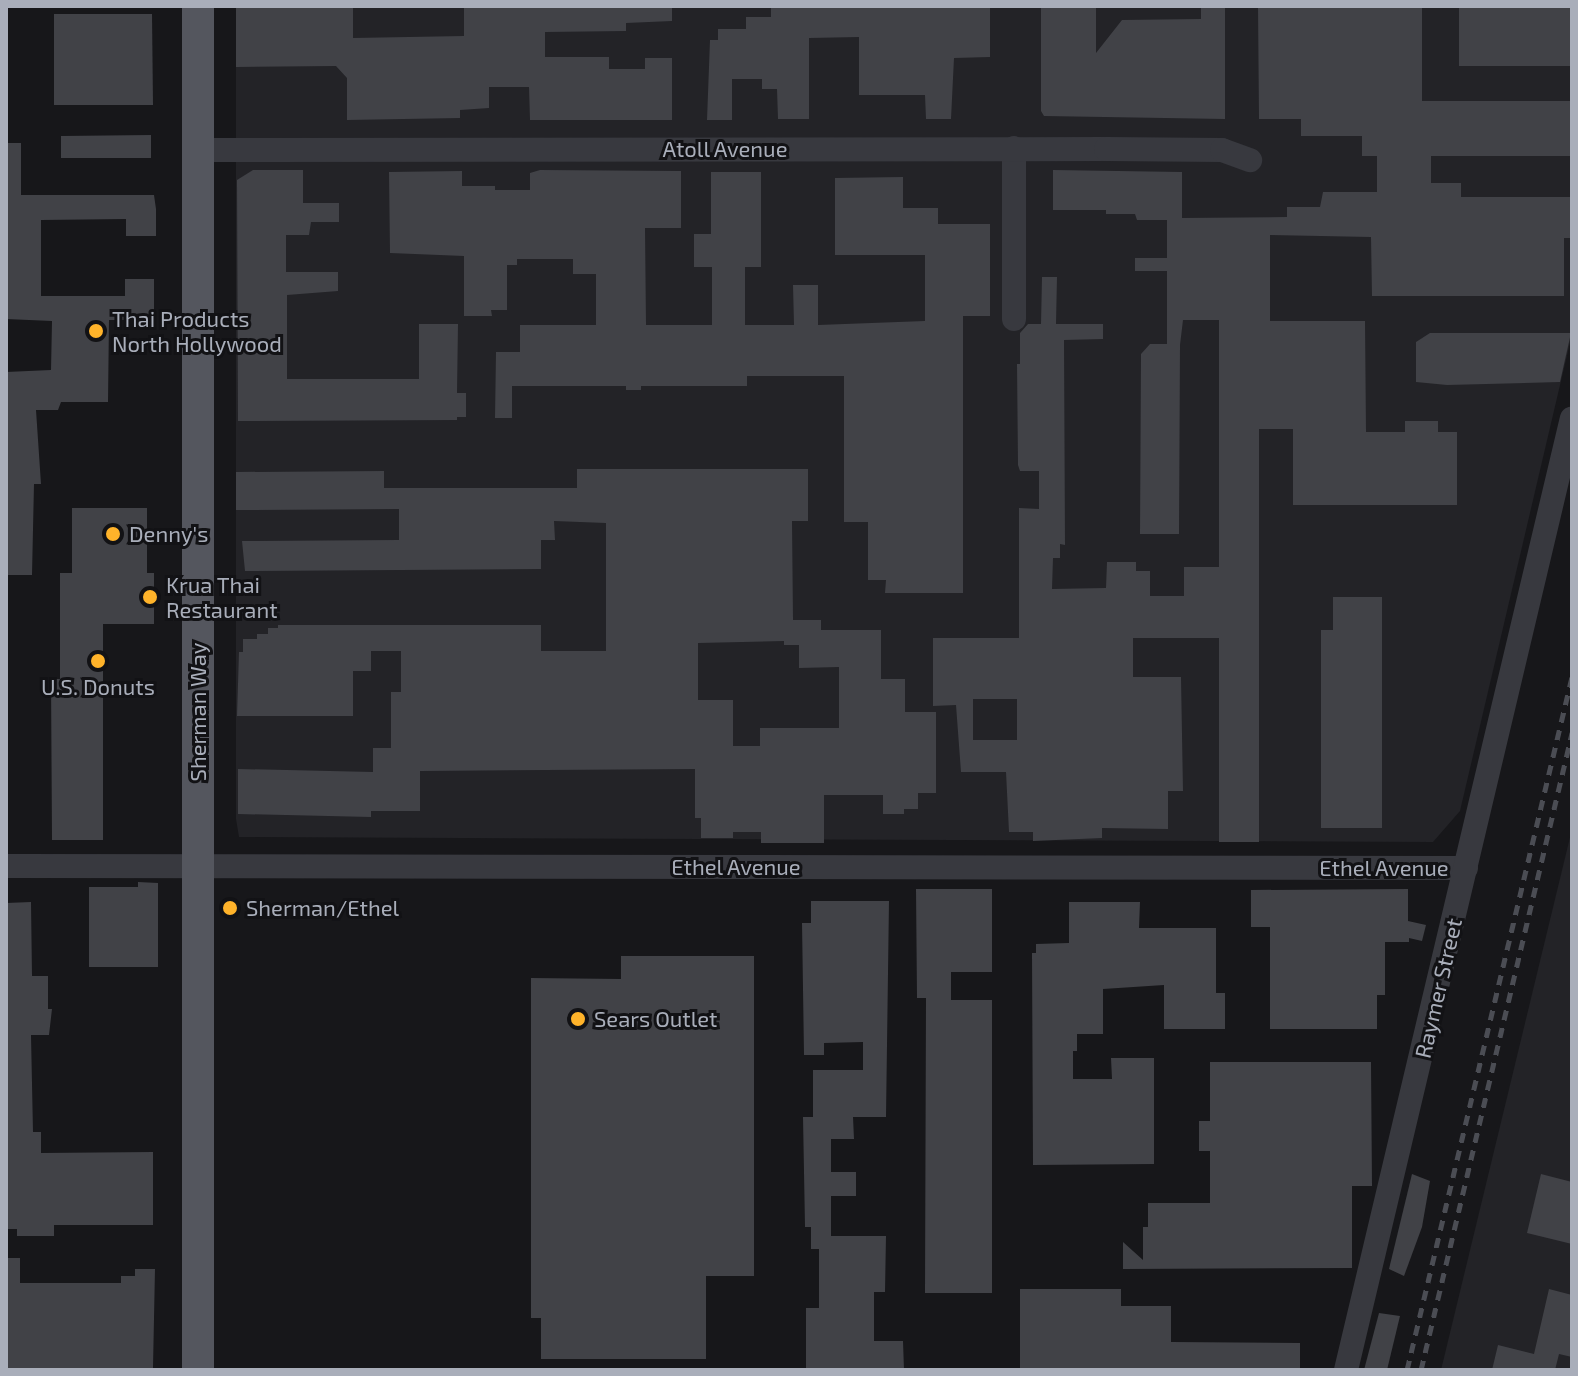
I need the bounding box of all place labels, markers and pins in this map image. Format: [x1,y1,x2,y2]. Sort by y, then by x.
place label: Thai Products North Hollywood [112,305,282,356]
marker: Thai Products North Hollywood [87,322,105,340]
place label: Denny's [129,521,208,547]
marker: Denny's [104,525,122,543]
place label: Krua Thai Restaurant [166,571,278,622]
marker: Krua Thai Restaurant [141,588,159,606]
marker: U.S. Donuts [89,652,107,670]
place label: U.S. Donuts [41,674,155,700]
place label: Sherman/Ethel [246,895,399,921]
marker: Sherman/Ethel [221,899,239,917]
place label: Sears Outlet [594,1006,717,1032]
marker: Sears Outlet [569,1010,587,1028]

